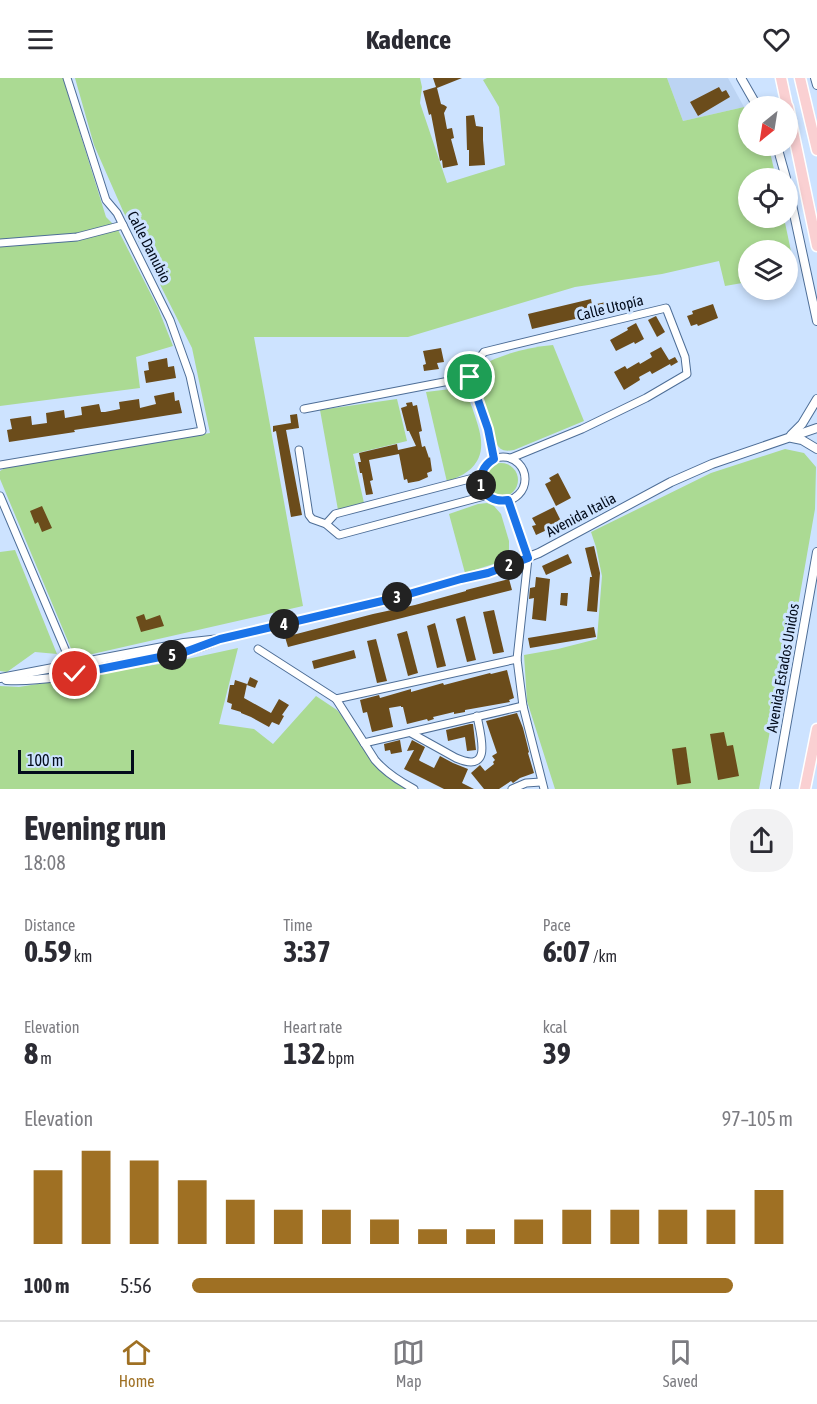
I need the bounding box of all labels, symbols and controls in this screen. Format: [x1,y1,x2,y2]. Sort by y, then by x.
icon: menu [24,23,57,56]
icon: heart [760,23,793,56]
text: Kadence [366,24,451,55]
north arrow [738,96,798,156]
map controls [738,96,798,300]
button: locate [738,168,798,228]
street label: Calle Danubio [124,208,175,285]
button: layers [738,240,798,300]
street label: Calle Utopía [575,291,645,324]
pin [444,351,495,402]
icon: arrive [453,360,486,393]
pin: 1 [466,470,496,500]
text: 1 [477,476,485,494]
street label: Avenida Italia [543,489,619,540]
pin: 2 [494,550,524,580]
text: 2 [505,556,513,574]
pin: 3 [382,582,412,612]
text: 3 [393,588,401,606]
street label: Avenida Estados Unidos [763,602,802,734]
pin: 4 [269,609,299,639]
text: 4 [280,615,288,633]
pin: 5 [157,640,187,670]
text: 5 [168,646,176,664]
pin [49,648,100,699]
icon: check [58,657,91,690]
scale bar [18,747,134,774]
text: 100 m [27,751,63,769]
text: Evening run [24,809,166,847]
button: share [730,809,793,872]
text: 18:08 [24,851,66,874]
text: Distance [24,916,75,934]
text: Time [283,916,313,934]
text: Pace [543,916,571,934]
text: 0.59 [24,934,72,968]
text: 3:37 [283,934,331,968]
text: 6:07 [543,934,591,968]
text: km [72,947,92,965]
text: /km [591,947,617,965]
text: Elevation [24,1018,79,1036]
text: Heart rate [283,1018,342,1036]
text: kcal [543,1018,567,1036]
text: 8 [24,1036,38,1070]
text: 132 [283,1036,326,1070]
text: 39 [543,1036,571,1070]
text: m [38,1049,52,1067]
text: bpm [326,1049,355,1067]
text: Elevation [24,1107,93,1130]
text: 97–105 m [722,1107,793,1130]
text: 100 m [24,1274,69,1297]
text: 5:56 [120,1274,152,1297]
tab: Home [119,1336,154,1390]
tab: Map [392,1336,425,1390]
tab: Saved [663,1336,698,1390]

